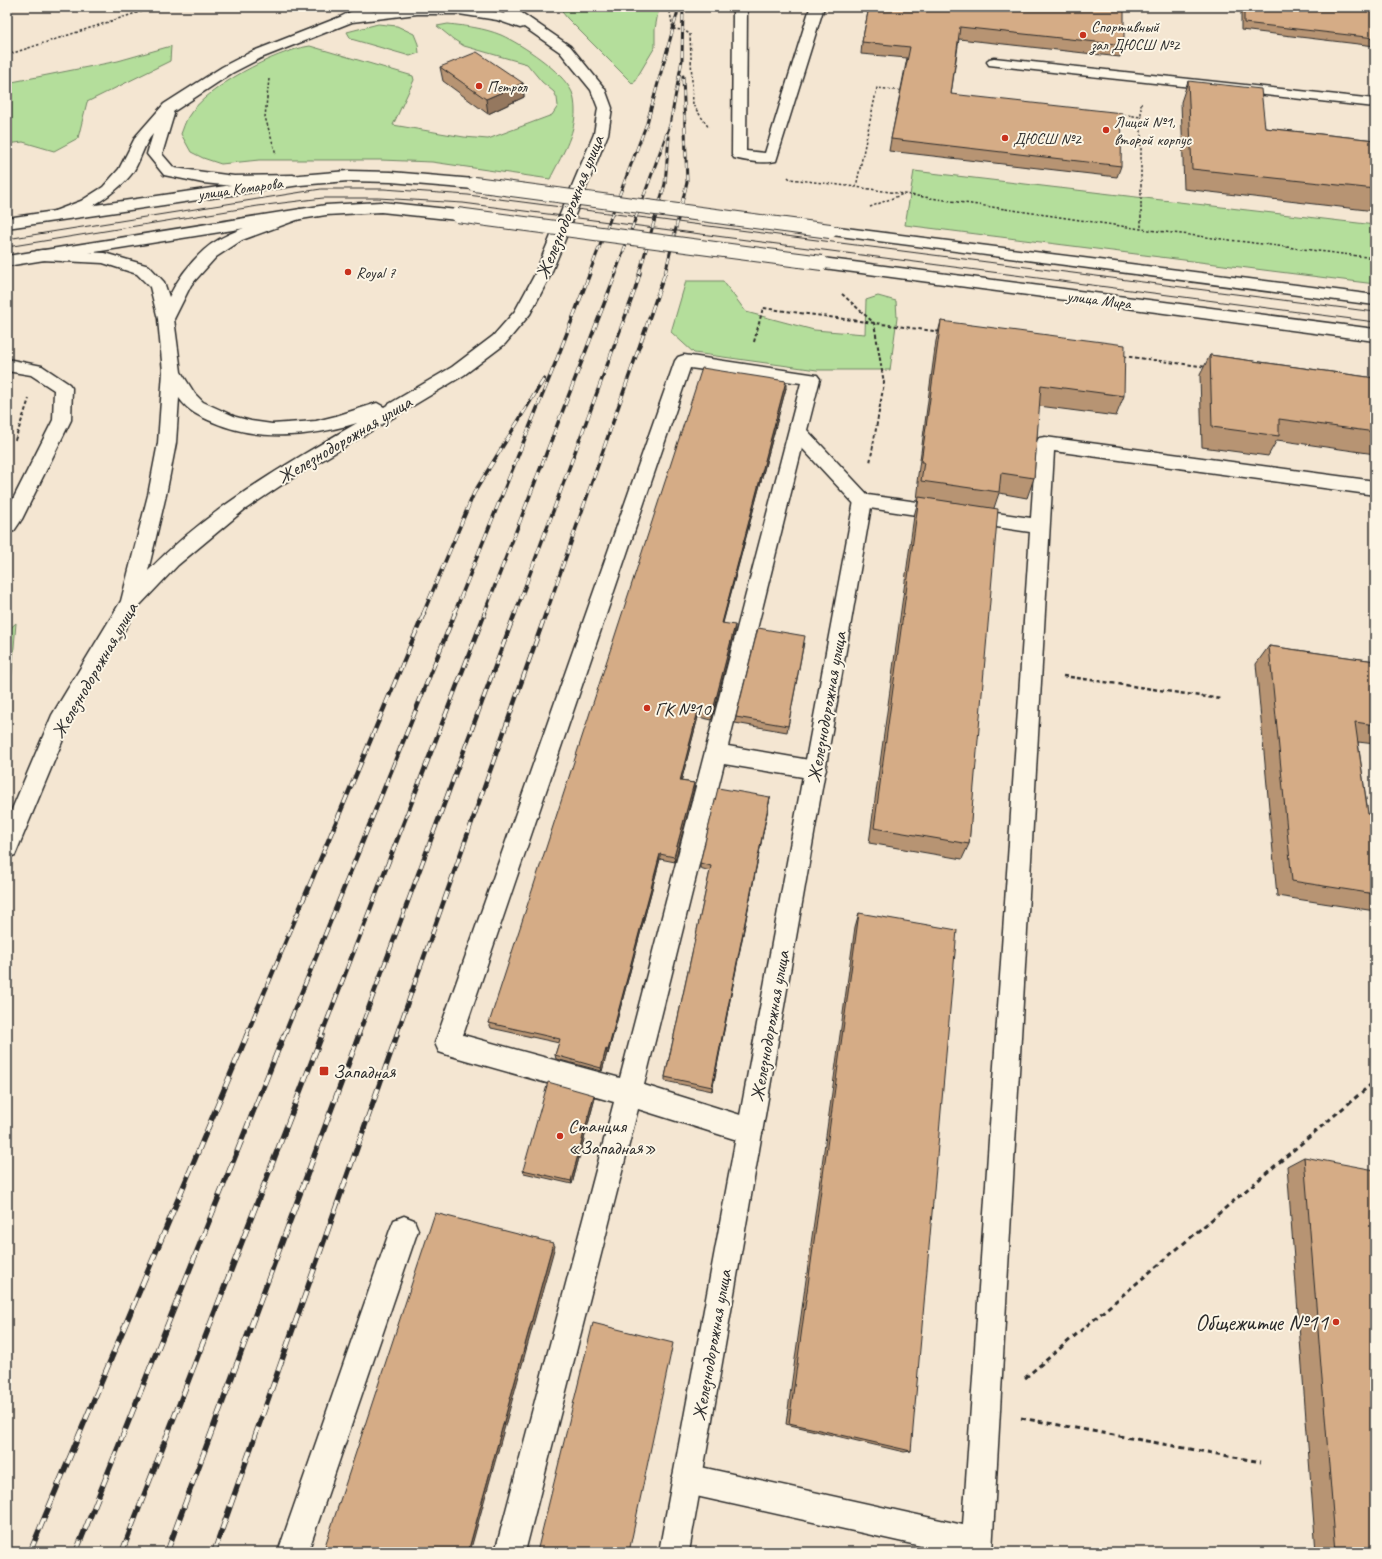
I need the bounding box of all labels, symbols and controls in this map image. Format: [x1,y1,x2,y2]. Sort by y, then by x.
place label: Спортивный зал ДЮСШ №2 [1089,17,1181,55]
marker: Спортивный зал ДЮСШ №2 [1078,30,1088,40]
place label: Петрол [487,77,528,97]
marker: Петрол [474,81,484,91]
place label: Лицей №1, второй корпус [1114,112,1193,150]
marker: Лицей №1, второй корпус [1101,125,1111,135]
place label: ДЮСШ №2 [1013,129,1083,149]
street label: Железнодорожная улица [530,130,610,283]
marker: ДЮСШ №2 [1000,133,1010,143]
street label: улица Комарова [195,173,285,205]
place label: Royal 7 [356,263,396,283]
marker: Royal 7 [343,267,353,277]
street label: улица Мира [1065,286,1134,314]
street label: Железнодорожная улица [273,389,418,489]
street label: Железнодорожная улица [46,597,144,743]
street label: Железнодорожная улица [802,628,852,785]
place label: ГК №10 [655,697,712,721]
marker: ГК №10 [642,703,652,713]
street label: Железнодорожная улица [745,947,795,1104]
place label: Западная [333,1060,396,1084]
marker: Западная [318,1065,330,1077]
place label: Станция «Западная» [568,1114,656,1160]
marker: Станция «Западная» [555,1131,565,1141]
street label: Железнодорожная улица [687,1266,737,1423]
place label: Общежитие №11 [1195,1308,1330,1337]
marker: Общежитие №11 [1331,1317,1341,1327]

